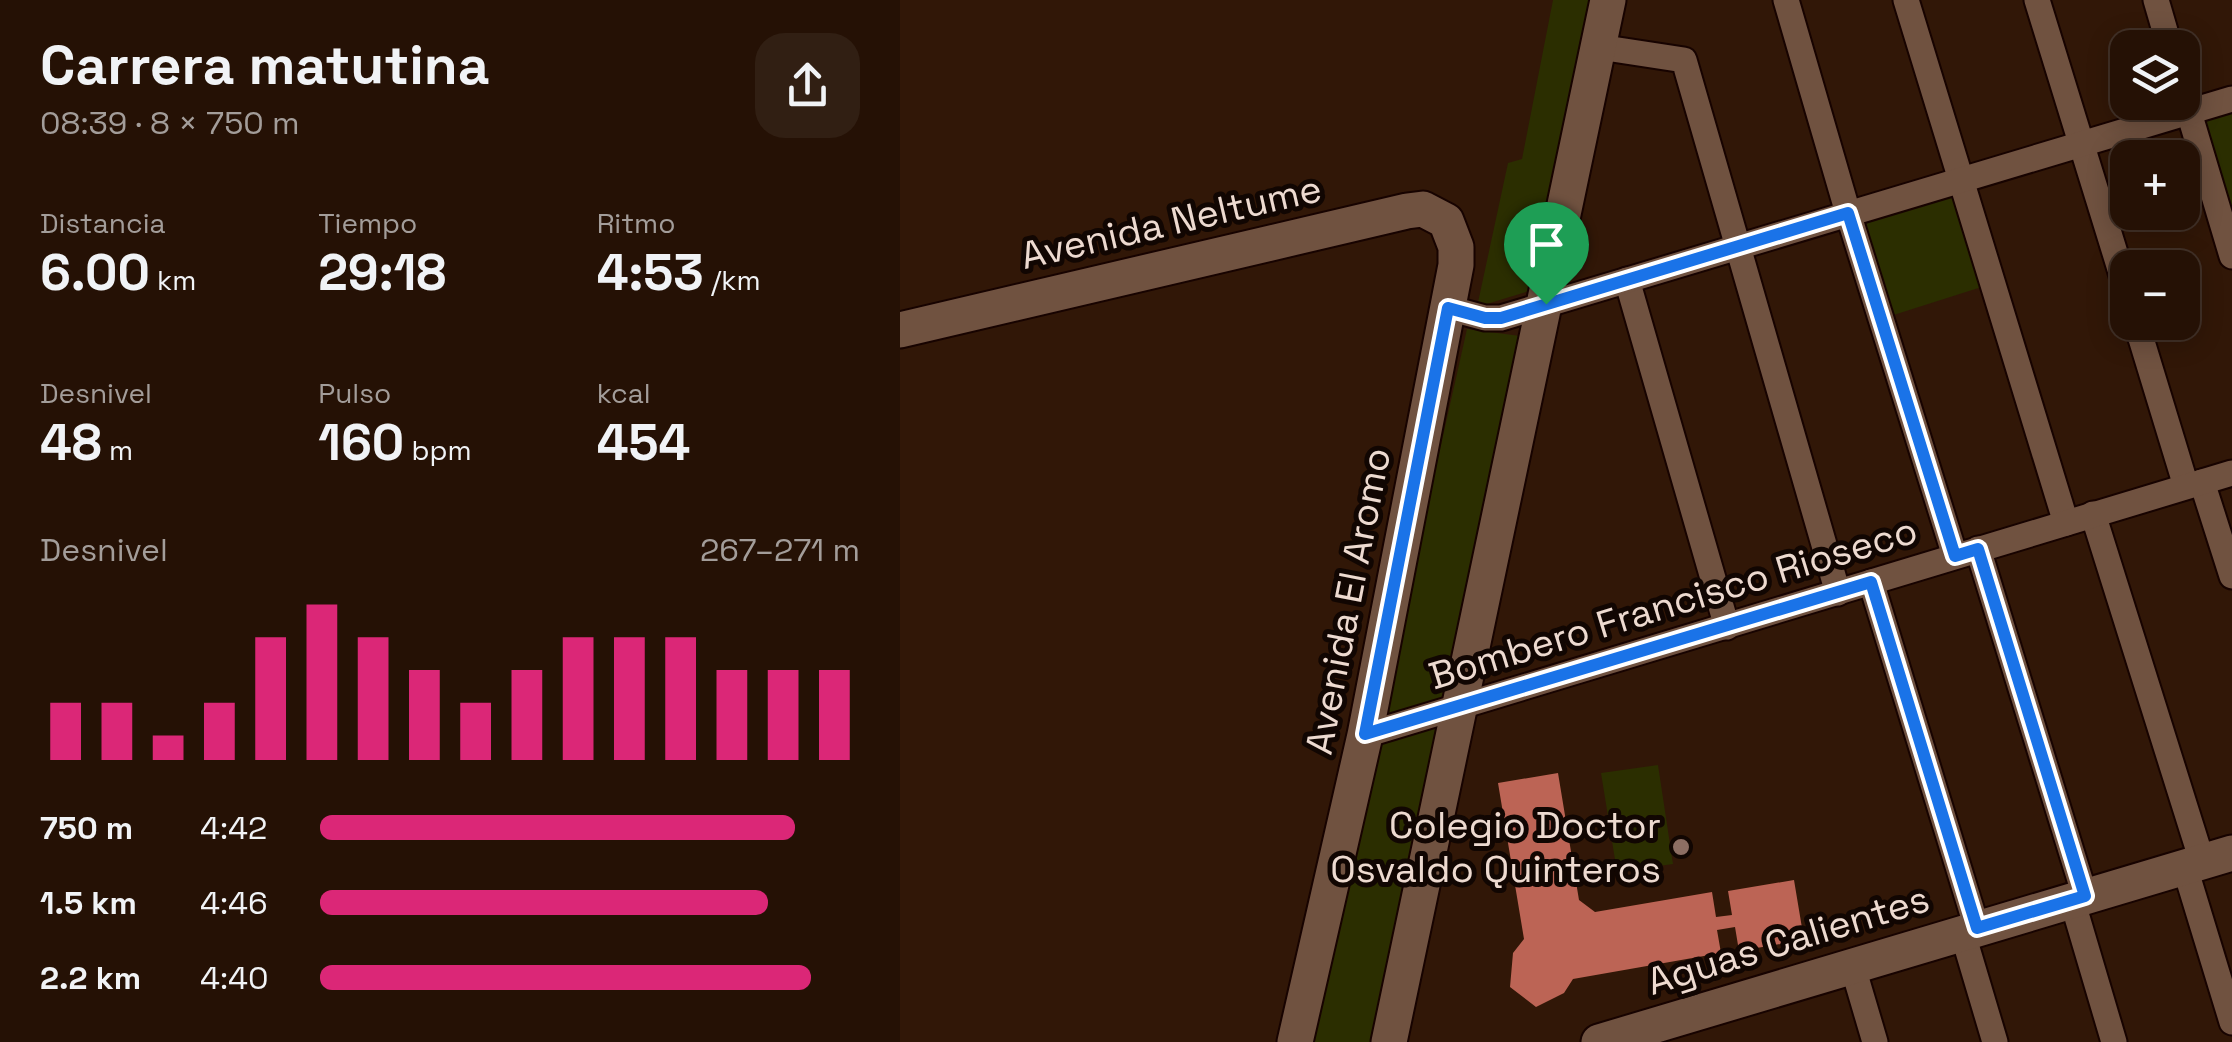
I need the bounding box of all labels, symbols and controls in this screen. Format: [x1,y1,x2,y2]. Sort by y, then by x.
text: Carrera matutina [40,30,490,100]
map controls [2110,30,2200,340]
button: layers [2110,30,2200,120]
button: share [755,33,860,138]
text: 08:39 · 8 × 750 m [40,103,300,143]
button: + [2110,140,2200,230]
street label: Avenida Neltume [1016,164,1326,280]
pin [1504,202,1589,305]
text: Distancia [40,205,166,241]
text: Tiempo [318,205,417,241]
text: Ritmo [597,205,675,241]
icon: arrive [1519,217,1574,272]
text: 6.00 [40,241,150,305]
text: 29:18 [318,241,446,305]
text: 4:53 [597,241,704,305]
button: − [2110,250,2200,340]
text: km [150,262,196,298]
text: /km [704,262,760,298]
text: Desnivel [40,375,152,411]
text: Pulso [318,375,391,411]
text: kcal [597,375,651,411]
text: 48 [40,411,102,475]
text: 160 [318,411,404,475]
text: 454 [597,411,690,475]
text: m [102,432,133,468]
text: bpm [404,432,472,468]
street label: Avenida El Aromo [1295,444,1401,758]
street label: Bombero Francisco Rioseco [1423,506,1923,700]
text: Desnivel [40,530,168,570]
text: 267–271 m [700,530,860,570]
place label: Colegio Doctor Osvaldo Quinteros [1330,801,1661,893]
text: 750 m [40,808,133,848]
text: 4:42 [200,808,267,848]
marker: Colegio Doctor Osvaldo Quinteros [1670,836,1692,858]
street label: Aguas Calientes [1641,874,1935,1006]
text: 1.5 km [40,883,137,923]
text: 4:46 [200,883,268,923]
text: 2.2 km [40,958,141,998]
text: 4:40 [200,958,269,998]

